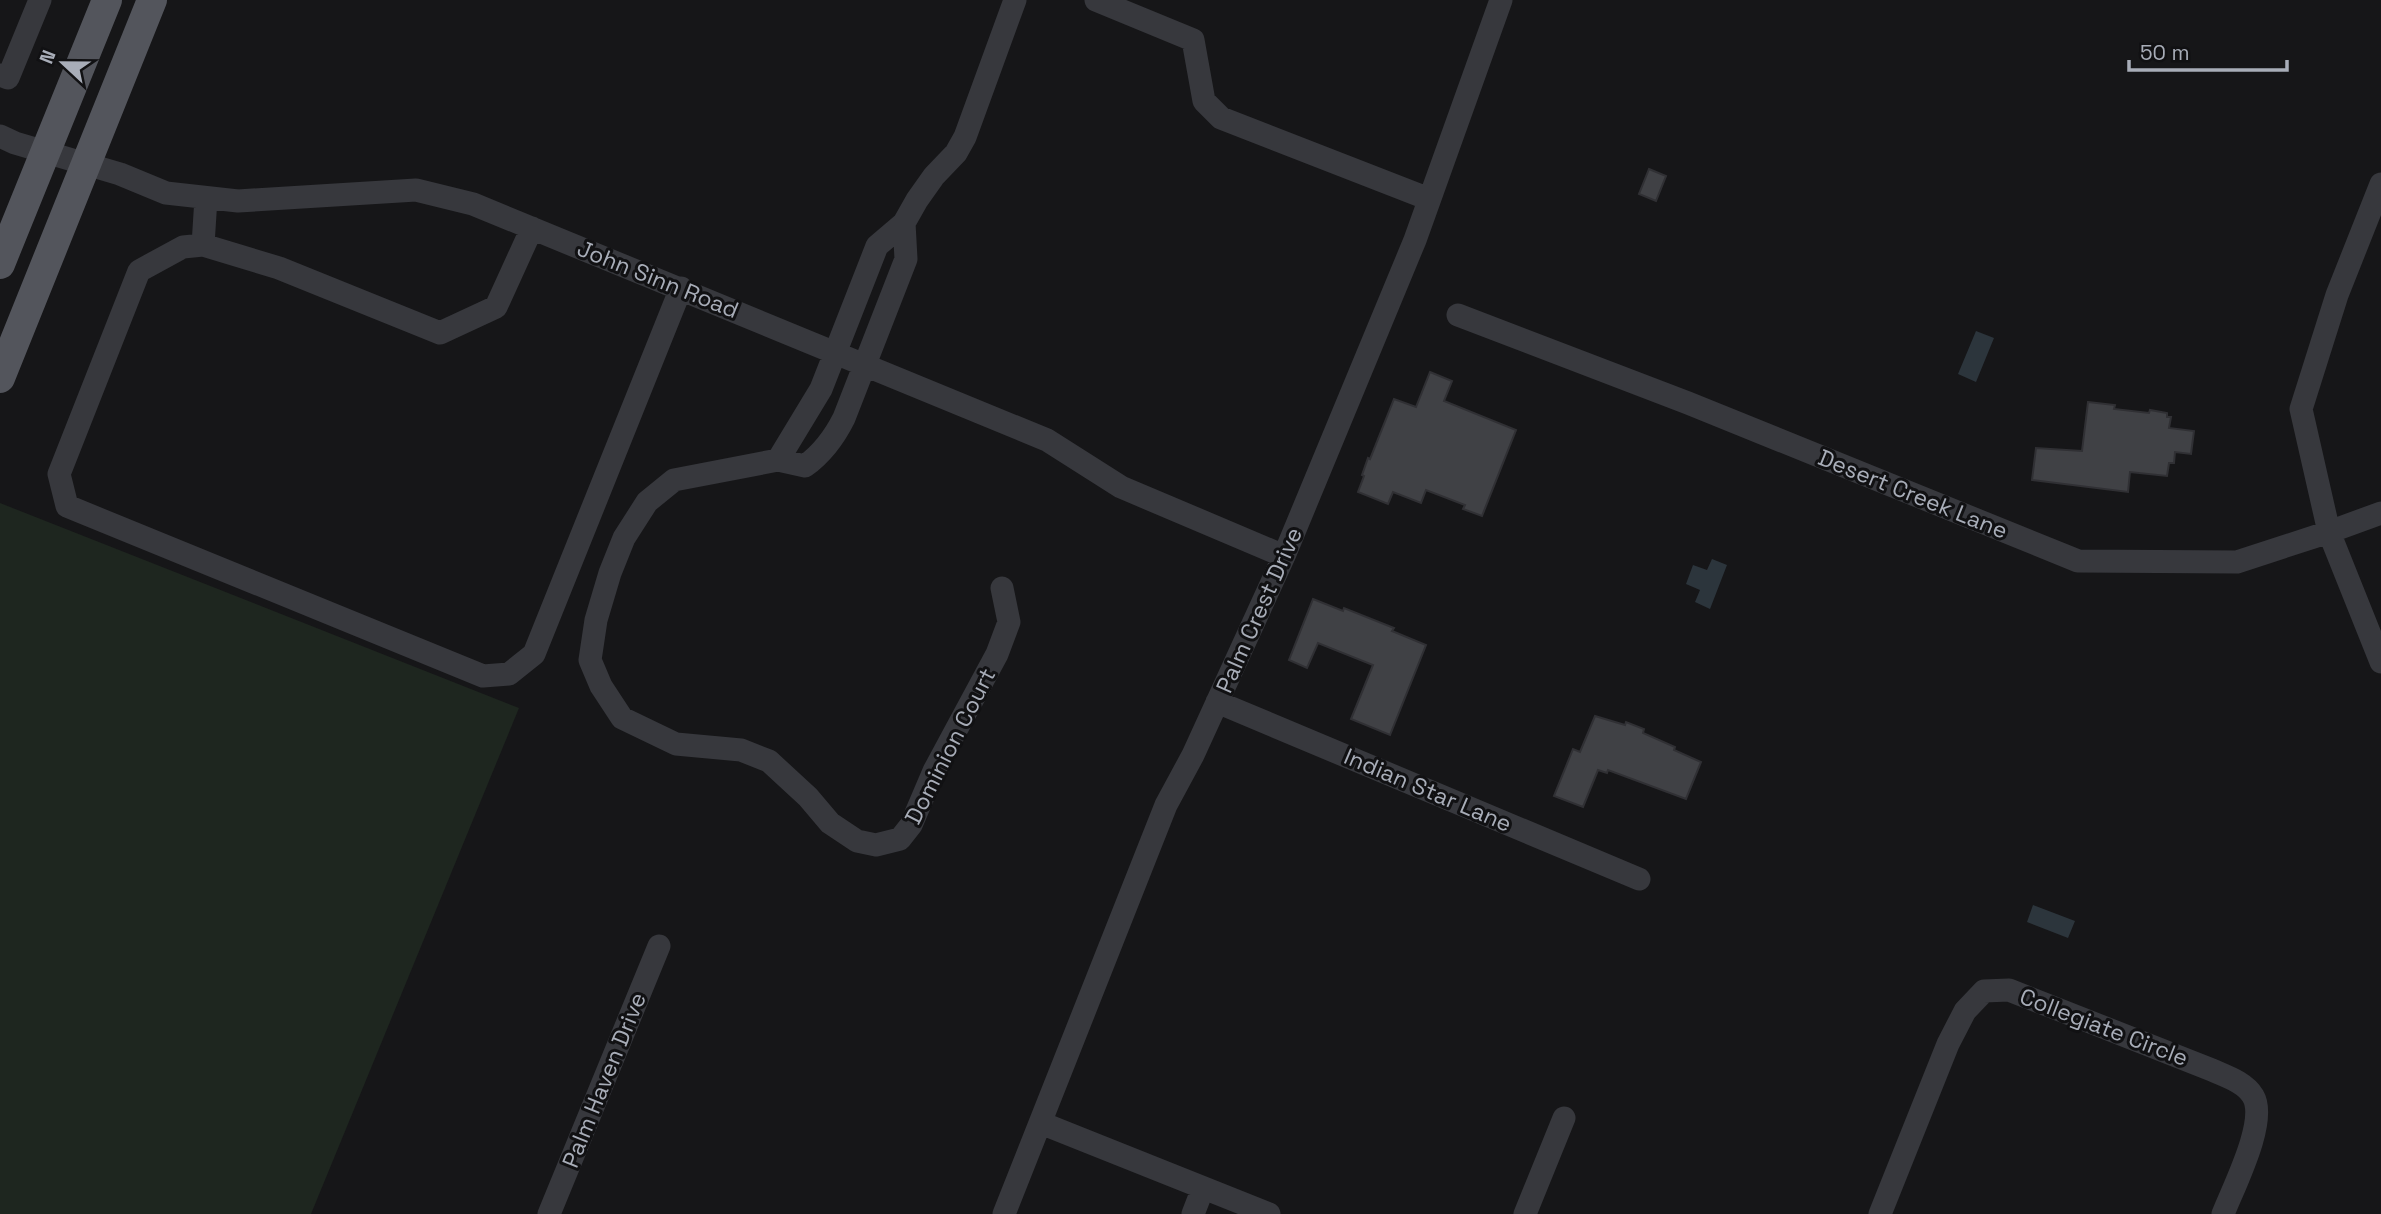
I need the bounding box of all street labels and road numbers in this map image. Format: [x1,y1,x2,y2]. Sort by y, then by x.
street label: John Sinn Road [573,233,743,325]
street label: Desert Creek Lane [1814,442,2012,546]
street label: Palm Crest Drive [1209,523,1309,697]
street label: Dominion Court [898,663,1002,829]
street label: Indian Star Lane [1340,741,1516,839]
street label: Collegiate Circle [2015,981,2193,1073]
street label: Palm Haven Drive [555,988,653,1172]

